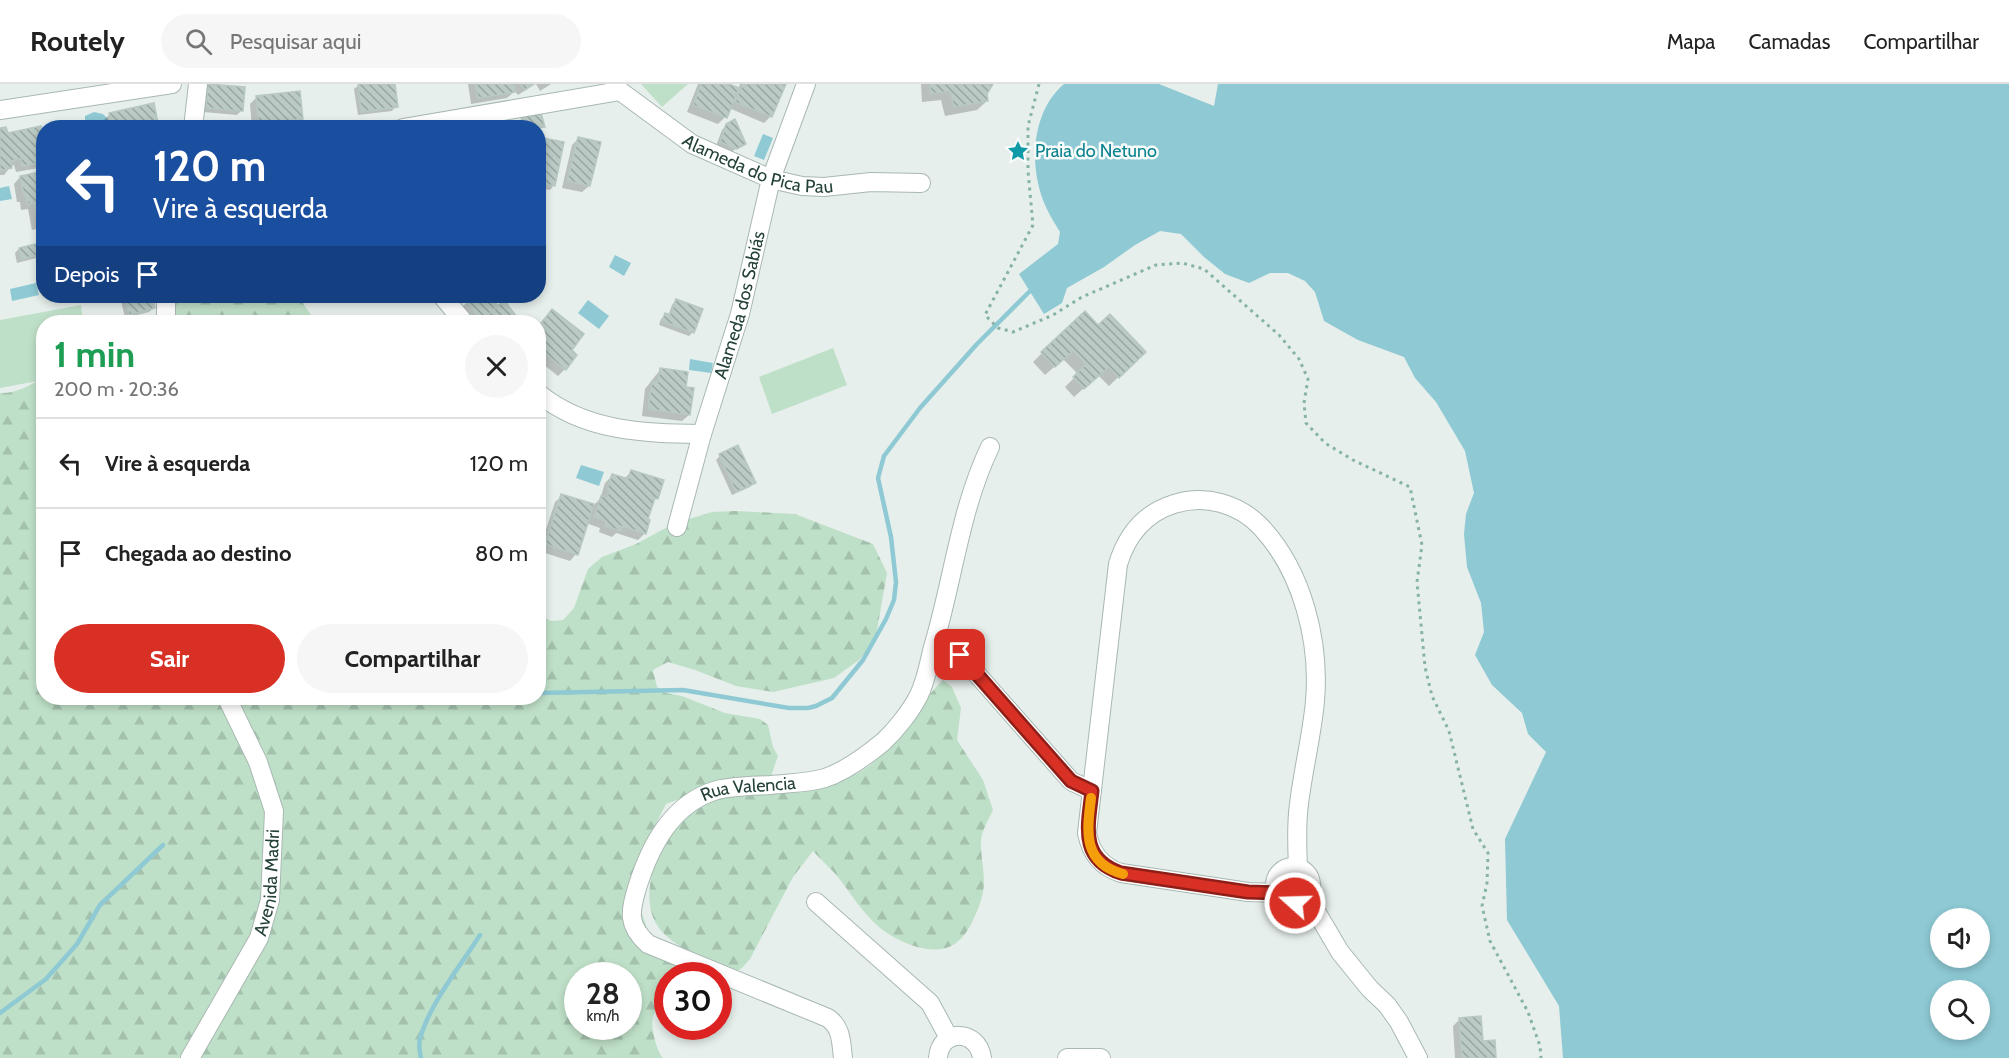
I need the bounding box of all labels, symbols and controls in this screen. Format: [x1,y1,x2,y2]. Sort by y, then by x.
search box [161,14,581,68]
text: Routely [30,24,125,58]
icon: search [182,25,215,58]
text: Pesquisar aqui [230,28,361,55]
text: Mapa [1667,29,1715,54]
text: Camadas [1748,29,1830,54]
text: Compartilhar [1863,29,1979,54]
street label: Alameda do Pica Pau [678,130,834,198]
place icon: Praia do Netuno [1006,139,1030,163]
text: 120 m [153,140,266,192]
place label: Praia do Netuno [1035,140,1157,162]
icon: left [54,144,132,222]
text: Vire à esquerda [153,192,328,225]
street label: Alameda dos Sabiás [709,229,770,381]
icon: arrive [131,258,164,291]
text: Depois [54,261,119,288]
text: 1 min [54,332,135,376]
button: close [465,335,528,398]
text: 200 m · 20:36 [54,377,179,401]
icon: left [54,447,87,480]
text: Vire à esquerda [105,450,250,477]
text: 120 m [470,450,528,477]
icon: arrive [54,537,87,570]
text: Chegada ao destino [105,540,291,567]
text: 80 m [475,540,528,567]
button: Sair [54,624,285,693]
button: Compartilhar [297,624,528,693]
pin [934,629,985,680]
icon: arrive [943,638,976,671]
street label: Rua Valencia [697,772,797,806]
street label: Avenida Madri [249,829,284,938]
position arrow [1263,871,1327,935]
map controls [1930,908,1990,1040]
button: sound [1930,908,1990,968]
speed limit sign: 30 [654,962,732,1040]
text: 28 [586,975,620,1012]
button: search [1930,980,1990,1040]
text: km/h [587,1007,619,1025]

